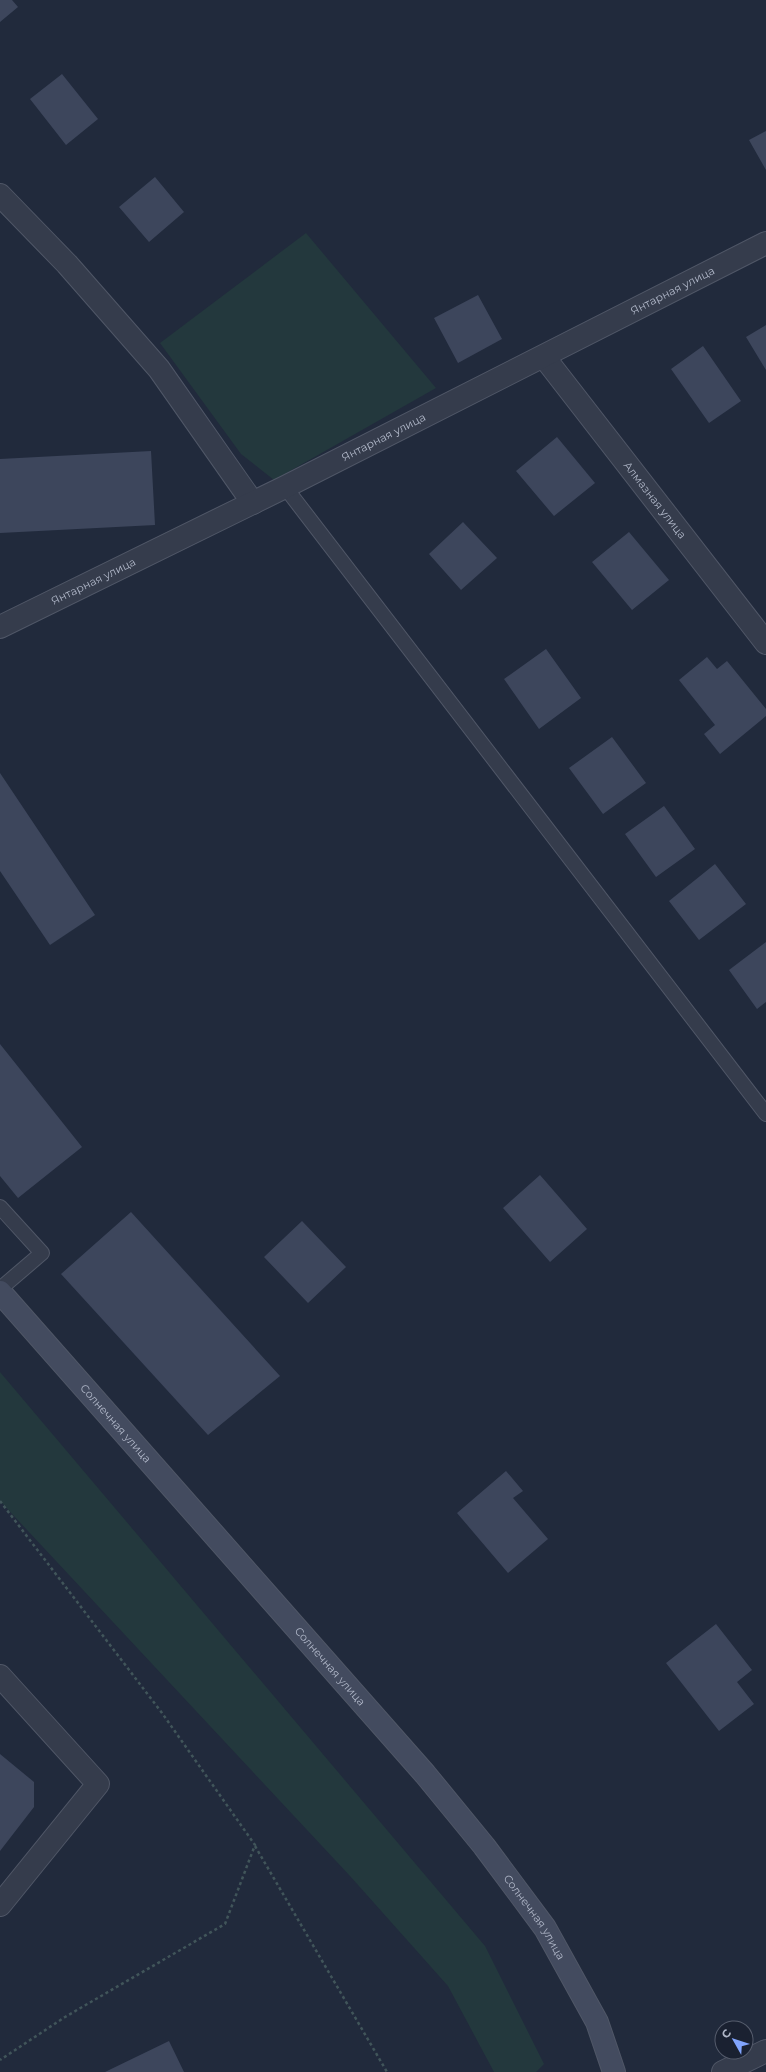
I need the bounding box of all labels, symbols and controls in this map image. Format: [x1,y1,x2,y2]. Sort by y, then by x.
street label: Янтарная улица [628,263,717,318]
street label: Янтарная улица [339,410,428,464]
street label: Алмазная улица [621,459,689,541]
street label: Янтарная улица [49,554,138,608]
street label: Солнечная улица [77,1381,154,1465]
street label: Солнечная улица [292,1624,368,1708]
street label: Солнечная улица [501,1872,568,1962]
north arrow [714,2020,754,2060]
text: С [718,2026,734,2041]

